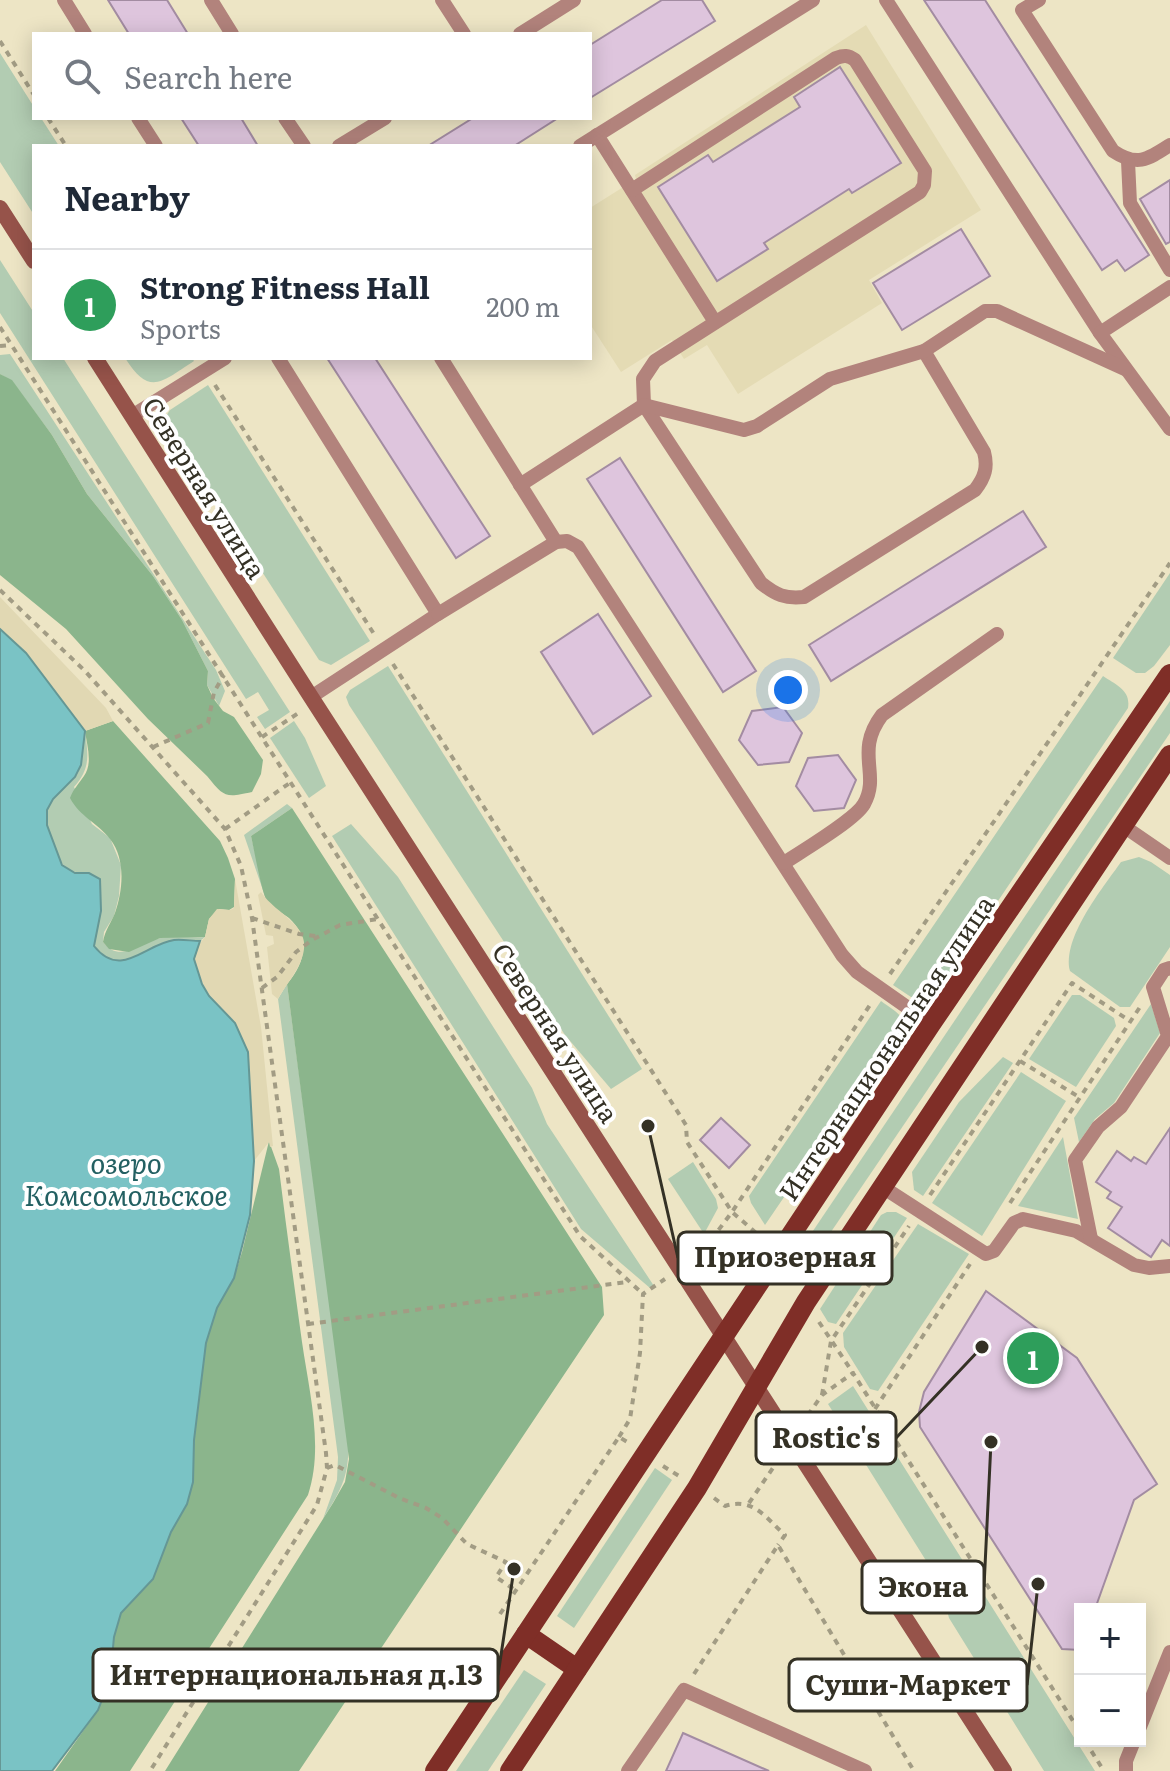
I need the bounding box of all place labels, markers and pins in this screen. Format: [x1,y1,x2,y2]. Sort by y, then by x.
callout: Приозерная [678,1232,892,1284]
pin: 1 [1007,1328,1059,1388]
callout: Rostic's [756,1412,896,1464]
callout: Экона [862,1561,984,1613]
callout: Интернациональная д.13 [93,1649,498,1701]
callout: Суши-Маркет [789,1659,1027,1711]

